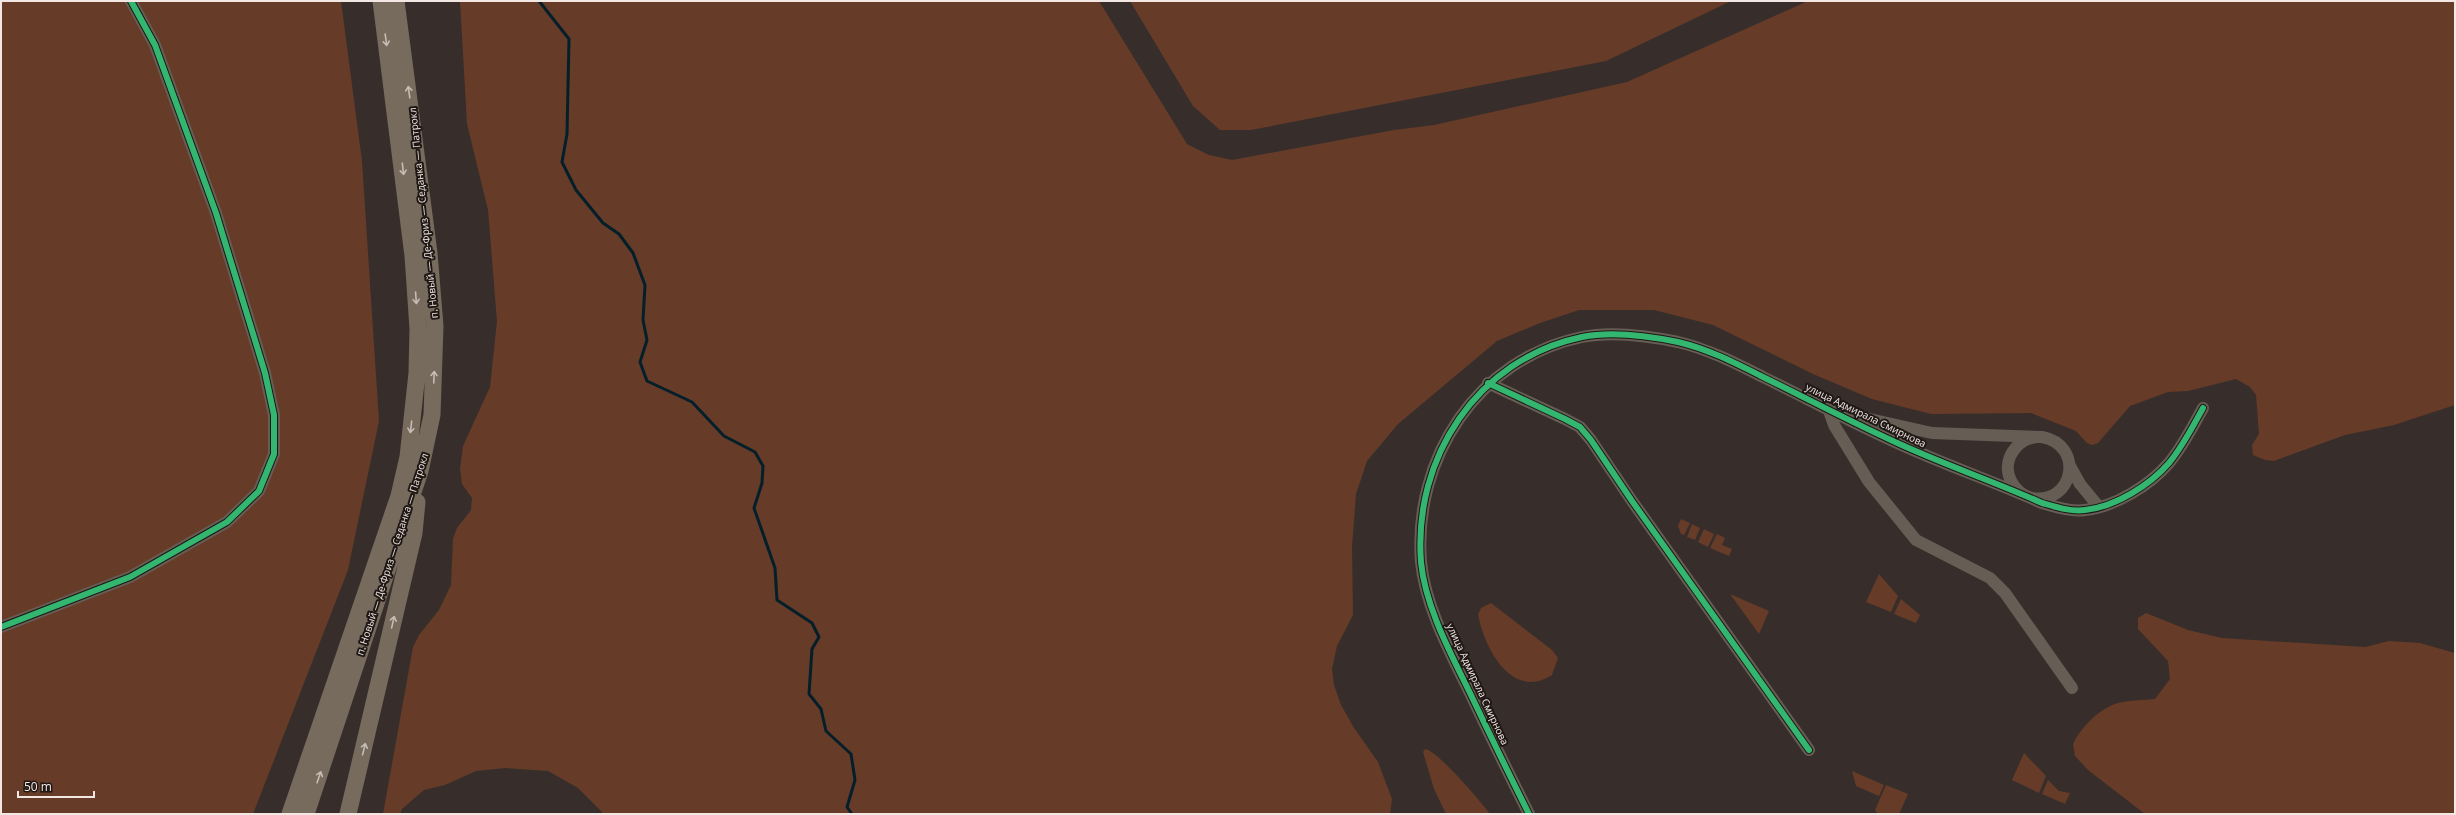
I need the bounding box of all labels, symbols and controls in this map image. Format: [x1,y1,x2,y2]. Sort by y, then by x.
one-way arrow [382,33,390,46]
one-way arrow [405,86,413,99]
street label: п. Новый — Де-Фриз — Седанка — Патрокл [405,107,441,319]
one-way arrow [399,162,406,175]
one-way arrow [412,291,420,304]
one-way arrow [430,371,437,384]
street label: улица Адмирала Смирнова [1803,380,1929,450]
one-way arrow [407,420,415,433]
street label: п. Новый — Де-Фриз — Седанка — Патрокл [353,451,431,657]
one-way arrow [390,616,398,629]
street label: улица Адмирала Смирнова [1444,621,1512,747]
one-way arrow [360,743,368,756]
one-way arrow [316,771,323,784]
scale bar [18,773,94,799]
text: 50 m [24,778,52,795]

